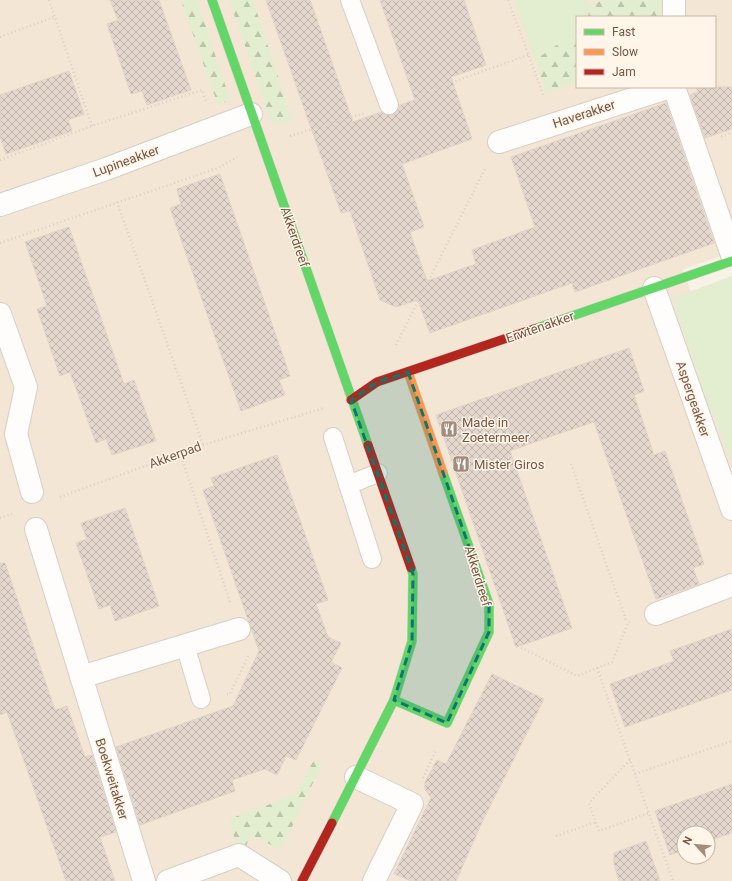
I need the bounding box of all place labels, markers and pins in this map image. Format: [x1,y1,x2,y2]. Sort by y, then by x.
place label: Made in Zoetermeer [462,415,530,445]
restaurant icon: Made in Zoetermeer [439,419,459,439]
restaurant icon: Mister Giros [451,454,471,474]
place label: Mister Giros [474,457,545,472]

